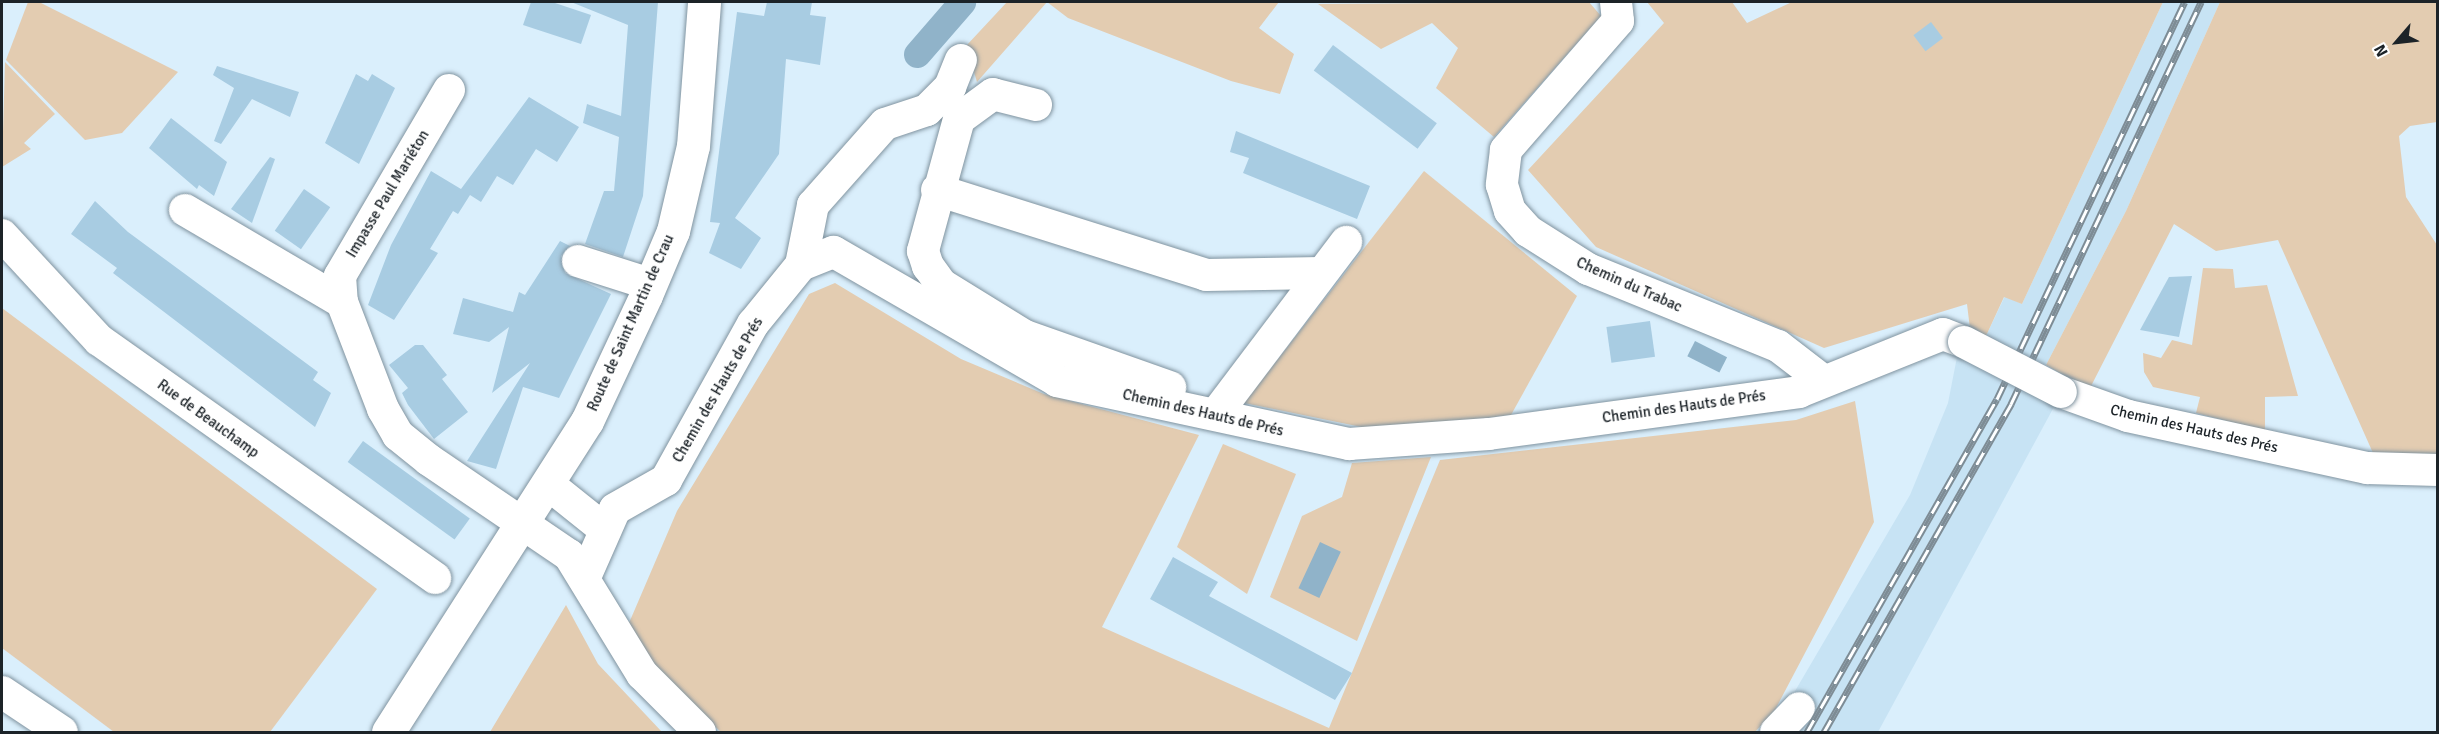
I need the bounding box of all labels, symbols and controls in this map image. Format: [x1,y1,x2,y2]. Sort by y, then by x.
north arrow [2367,12,2427,72]
text: N [2370,41,2393,60]
street label: Impasse Paul Mariéton [343,127,433,261]
street label: Route de Saint Martin de Crau [584,232,678,414]
street label: Chemin du Trabac [1573,254,1685,316]
street label: Chemin des Hauts de Prés [669,314,767,466]
street label: Rue de Beauchamp [154,376,262,462]
street label: Chemin des Hauts de Prés [1121,386,1285,440]
street label: Chemin des Hauts de Prés [1601,387,1767,427]
street label: Chemin des Hauts des Prés [2108,401,2280,457]

